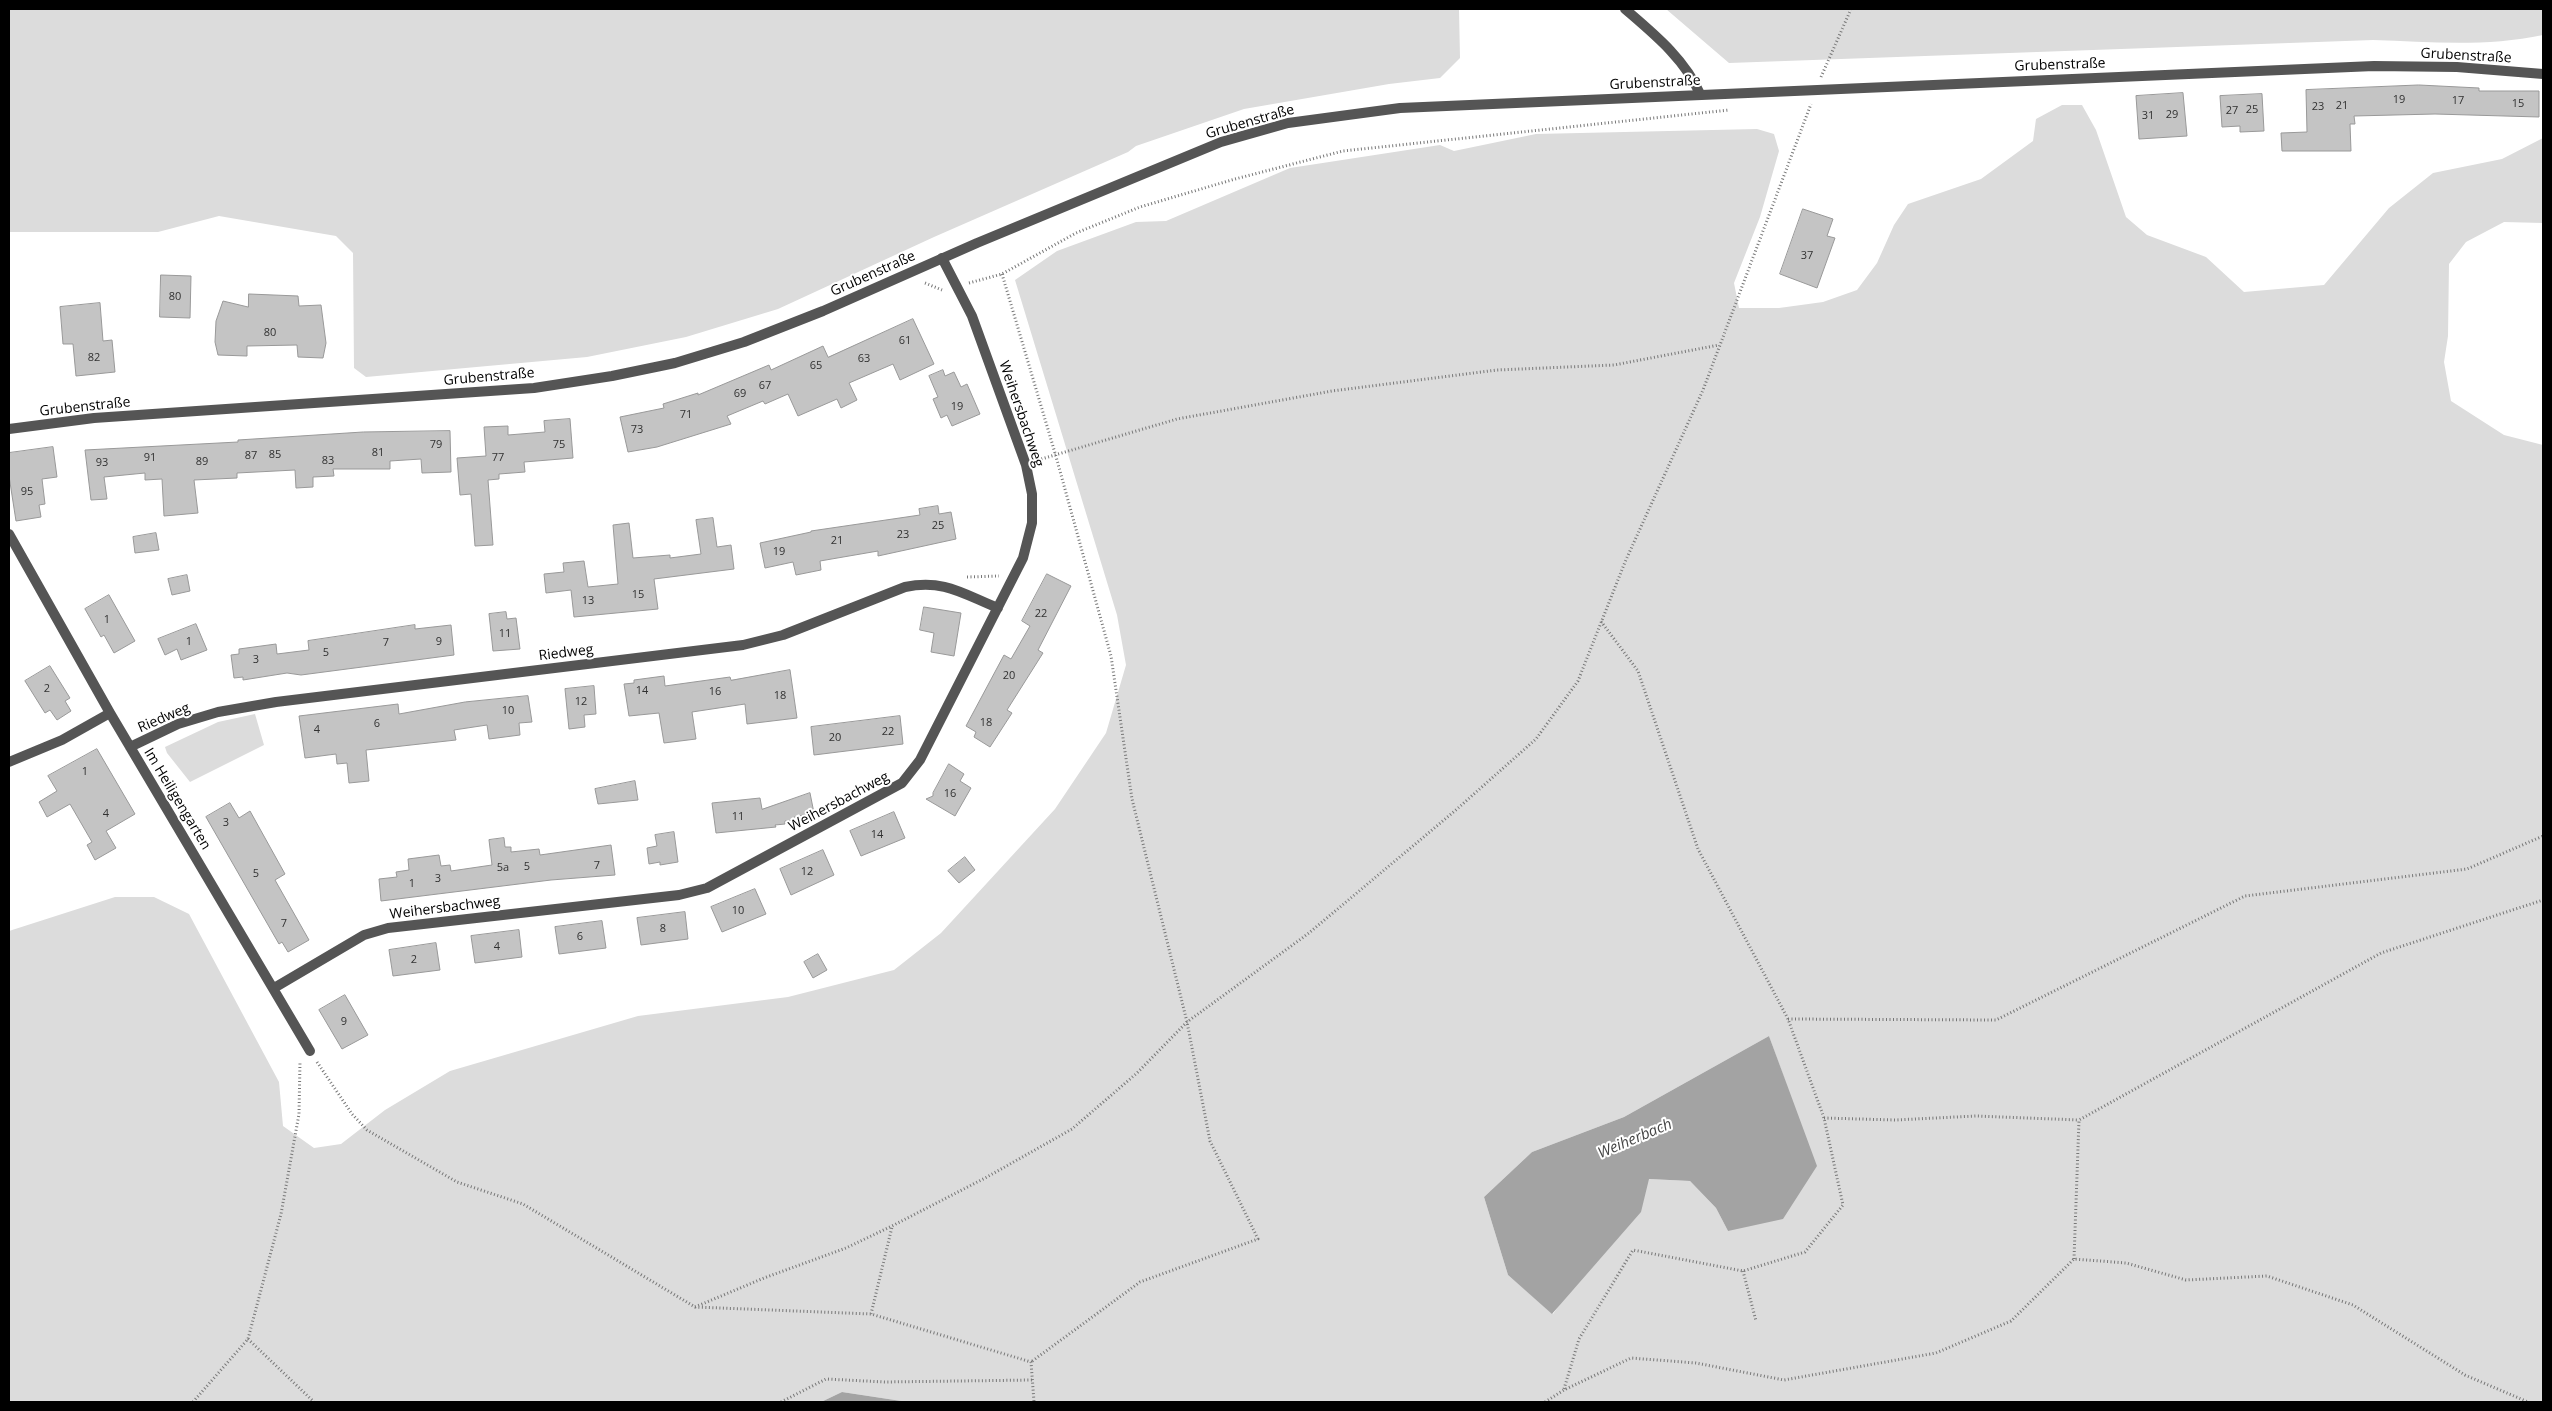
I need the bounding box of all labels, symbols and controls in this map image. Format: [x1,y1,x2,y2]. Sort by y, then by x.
street label: Grubenstraße [2420,45,2512,67]
street label: Grubenstraße [2014,55,2106,75]
street label: Grubenstraße [1609,72,1701,94]
house number: 19 [2393,93,2405,107]
house number: 17 [2452,94,2464,108]
house number: 15 [2512,97,2524,111]
house number: 21 [2336,99,2348,113]
house number: 23 [2312,100,2324,114]
street label: Grubenstraße [1204,101,1296,143]
house number: 25 [2246,103,2258,117]
house number: 27 [2226,104,2238,118]
house number: 29 [2166,108,2178,122]
house number: 31 [2142,109,2154,123]
street label: Grubenstraße [828,248,918,300]
house number: 37 [1801,249,1813,263]
house number: 80 [169,290,181,304]
house number: 80 [264,326,276,340]
house number: 61 [899,334,911,348]
house number: 82 [88,351,100,365]
house number: 63 [858,352,870,366]
house number: 65 [810,359,822,373]
street label: Weihersbachweg [995,359,1047,469]
street label: Grubenstraße [443,365,535,389]
house number: 67 [759,379,771,393]
house number: 69 [734,387,746,401]
street label: Grubenstraße [39,394,131,420]
house number: 19 [951,400,963,414]
house number: 71 [680,408,692,422]
house number: 73 [631,423,643,437]
house number: 79 [430,438,442,452]
house number: 75 [553,438,565,452]
house number: 81 [372,446,384,460]
house number: 85 [269,448,281,462]
house number: 87 [245,449,257,463]
house number: 91 [144,451,156,465]
house number: 77 [492,451,504,465]
house number: 83 [322,454,334,468]
house number: 89 [196,455,208,469]
house number: 93 [96,456,108,470]
house number: 95 [21,485,33,499]
house number: 25 [932,519,944,533]
house number: 23 [897,528,909,542]
house number: 21 [831,534,843,548]
house number: 19 [773,545,785,559]
house number: 15 [632,588,644,602]
house number: 13 [582,594,594,608]
house number: 22 [1035,607,1047,621]
house number: 1 [104,613,110,627]
house number: 11 [499,627,511,641]
house number: 1 [186,635,192,649]
house number: 9 [436,635,442,649]
house number: 7 [383,636,389,650]
street label: Riedweg [538,641,594,665]
house number: 5 [323,646,329,660]
house number: 3 [253,653,259,667]
house number: 20 [1003,669,1015,683]
house number: 2 [44,682,50,696]
house number: 14 [636,684,648,698]
house number: 16 [709,685,721,699]
house number: 18 [774,689,786,703]
house number: 12 [575,695,587,709]
street label: Riedweg [135,700,193,736]
house number: 10 [502,704,514,718]
house number: 18 [980,716,992,730]
house number: 6 [374,717,380,731]
house number: 4 [314,723,320,737]
house number: 22 [882,725,894,739]
house number: 20 [829,731,841,745]
street label: Im Heiligengarten [140,745,214,853]
house number: 1 [82,765,88,779]
street label: Weihersbachweg [786,769,892,835]
house number: 16 [944,787,956,801]
house number: 4 [103,807,109,821]
house number: 11 [732,810,744,824]
house number: 3 [223,816,229,830]
house number: 14 [871,828,883,842]
house number: 7 [594,859,600,873]
house number: 5 [524,860,530,874]
house number: 5a [497,861,509,875]
house number: 12 [801,865,813,879]
house number: 5 [253,867,259,881]
house number: 3 [435,872,441,886]
house number: 1 [409,877,415,891]
street label: Weihersbachweg [389,893,501,923]
house number: 10 [732,904,744,918]
house number: 7 [281,917,287,931]
house number: 8 [660,922,666,936]
house number: 6 [577,930,583,944]
house number: 4 [494,940,500,954]
house number: 2 [411,953,417,967]
house number: 9 [341,1015,347,1029]
water label: Weiherbach [1595,1115,1675,1163]

